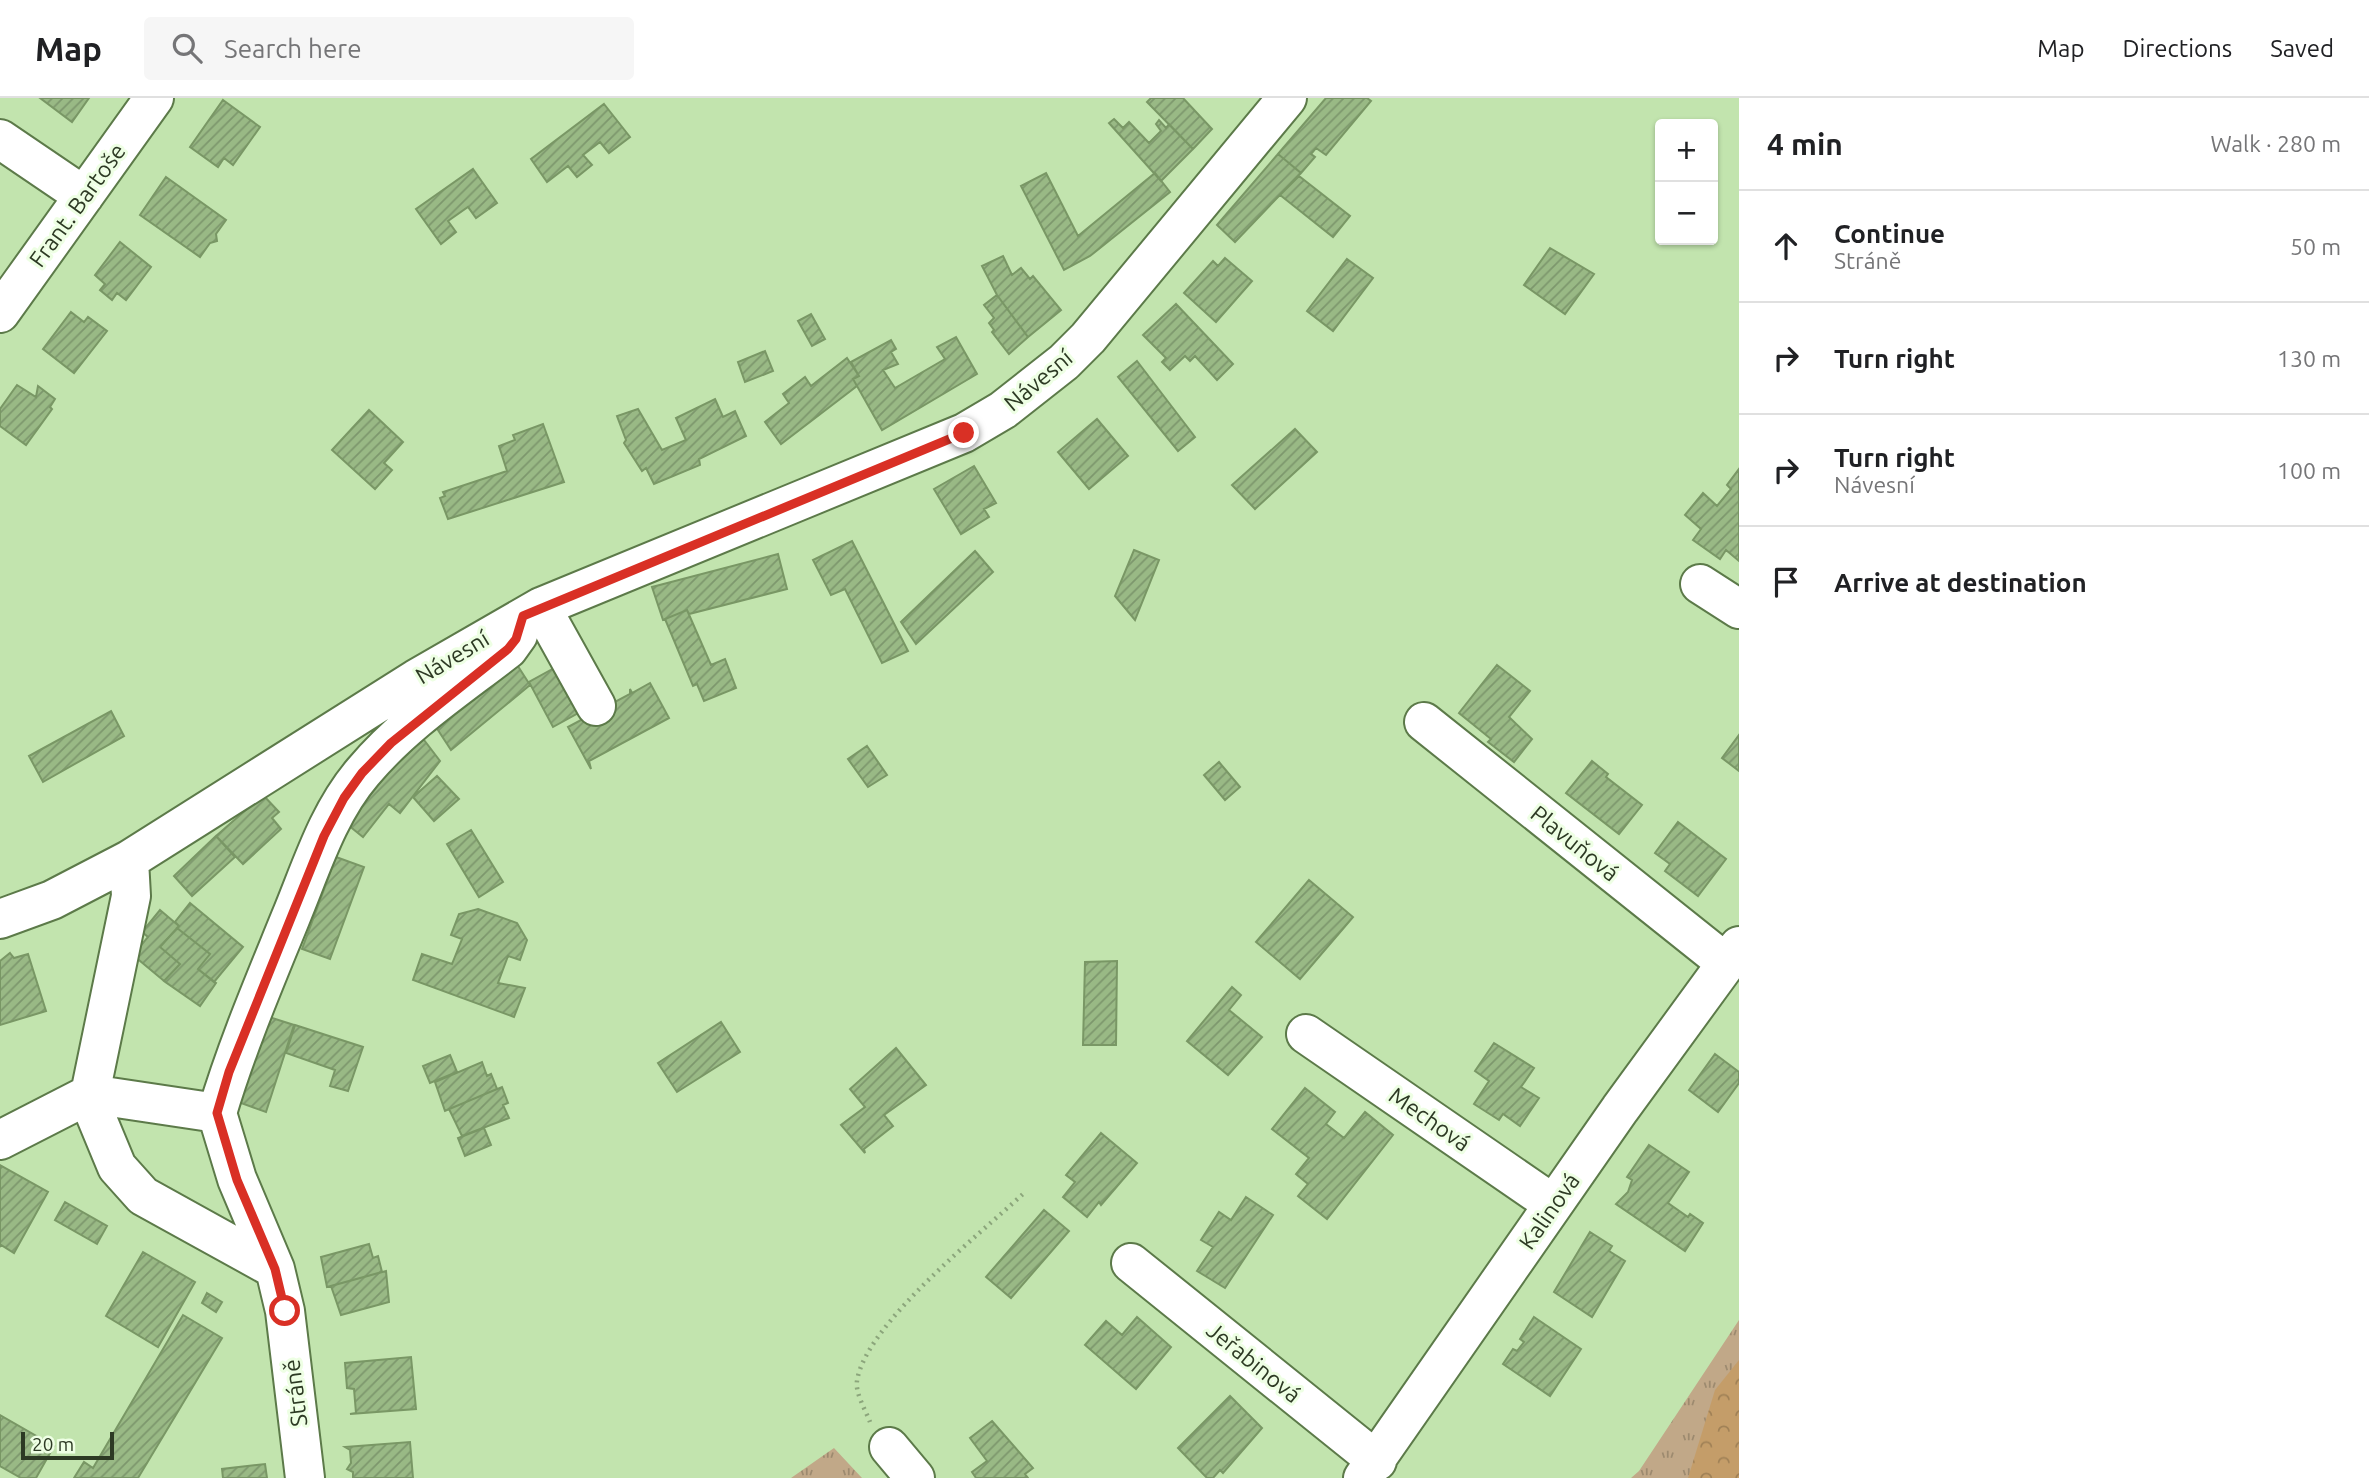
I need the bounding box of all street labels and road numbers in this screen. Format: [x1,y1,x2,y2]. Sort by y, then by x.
street label: Frant. Bartoše [24,139,130,271]
street label: Návesní [999,344,1077,416]
street label: Návesní [411,625,493,689]
street label: Plavuňová [1526,800,1624,886]
street label: Mechová [1385,1082,1475,1156]
street label: Kalinová [1514,1168,1584,1254]
street label: Jeřabinová [1202,1317,1306,1407]
street label: Stráně [278,1358,312,1428]

